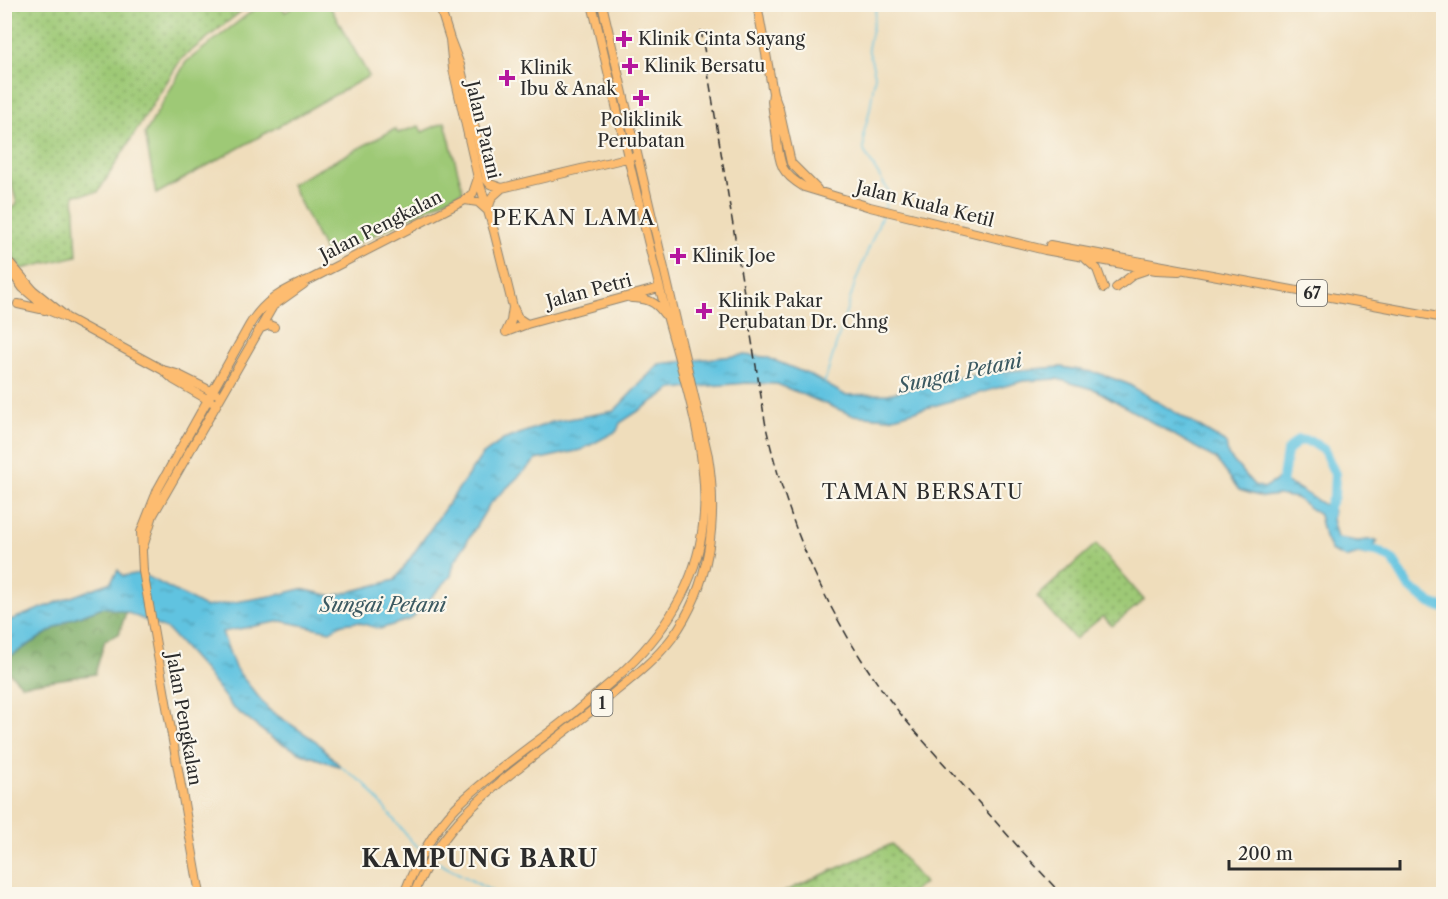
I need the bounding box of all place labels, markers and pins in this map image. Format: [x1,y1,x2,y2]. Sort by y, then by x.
place label: Klinik Cinta Sayang [638,28,806,50]
marker: Klinik Cinta Sayang [615,30,633,48]
place label: Klinik Bersatu [644,55,765,77]
place label: Klinik Ibu & Anak [520,57,618,100]
marker: Klinik Bersatu [621,57,639,75]
marker: Klinik Ibu & Anak [498,69,516,87]
marker: Poliklinik Perubatan [632,89,650,107]
place label: Poliklinik Perubatan [597,109,685,152]
place label: Klinik Joe [692,245,776,267]
marker: Klinik Joe [669,247,687,265]
place label: Klinik Pakar Perubatan Dr. Chng [718,290,888,333]
marker: Klinik Pakar Perubatan Dr. Chng [695,302,713,320]

